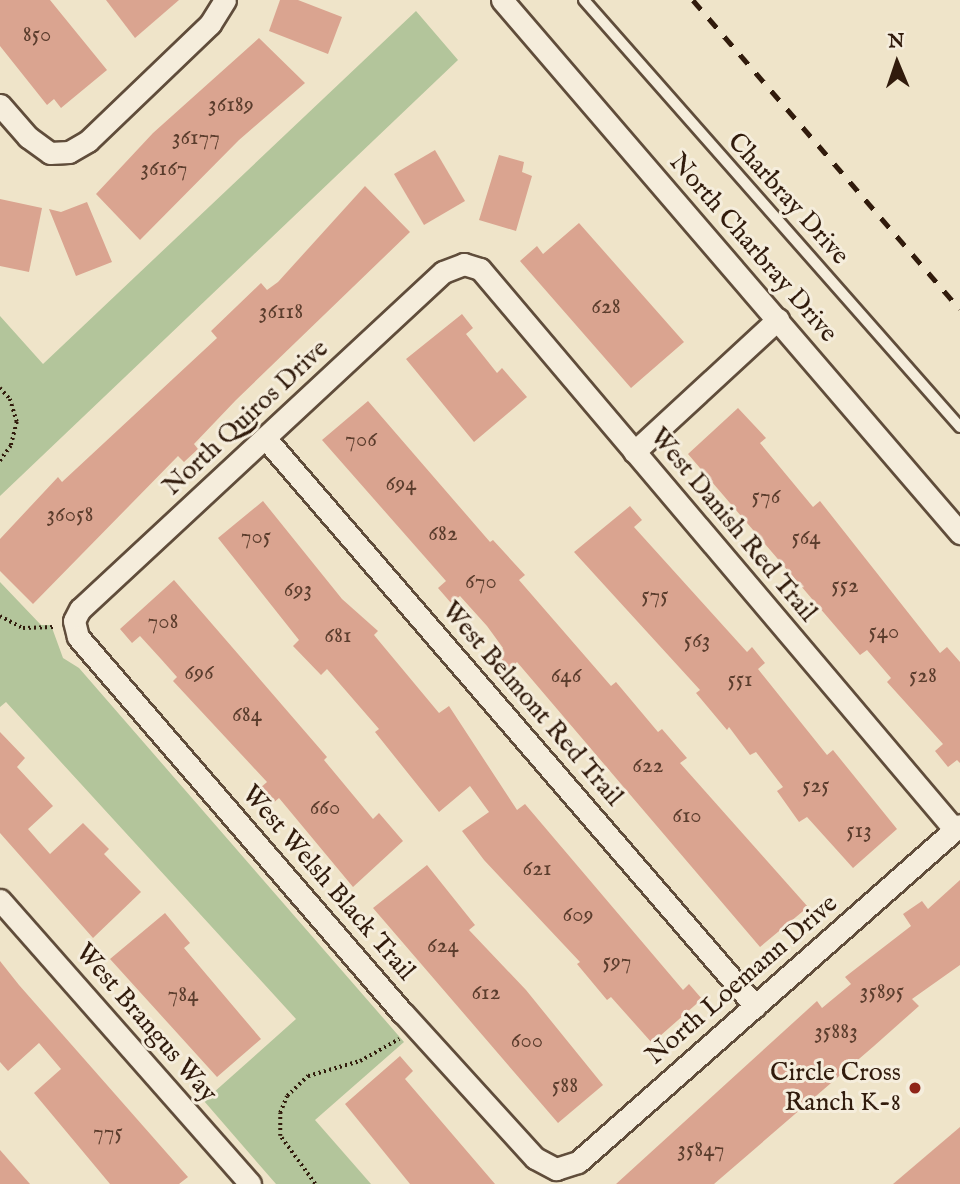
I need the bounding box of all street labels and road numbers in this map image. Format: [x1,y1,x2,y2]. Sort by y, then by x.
street label: Charbray Drive [721,127,855,271]
street label: North Charbray Drive [662,147,844,349]
street label: North Quiros Drive [157,333,335,503]
street label: West Danish Red Trail [643,422,823,628]
street label: West Belmont Red Trail [435,595,629,813]
street label: West Welsh Black Trail [235,779,421,987]
street label: North Loemann Drive [640,888,844,1072]
street label: West Brangus Way [69,937,223,1109]

